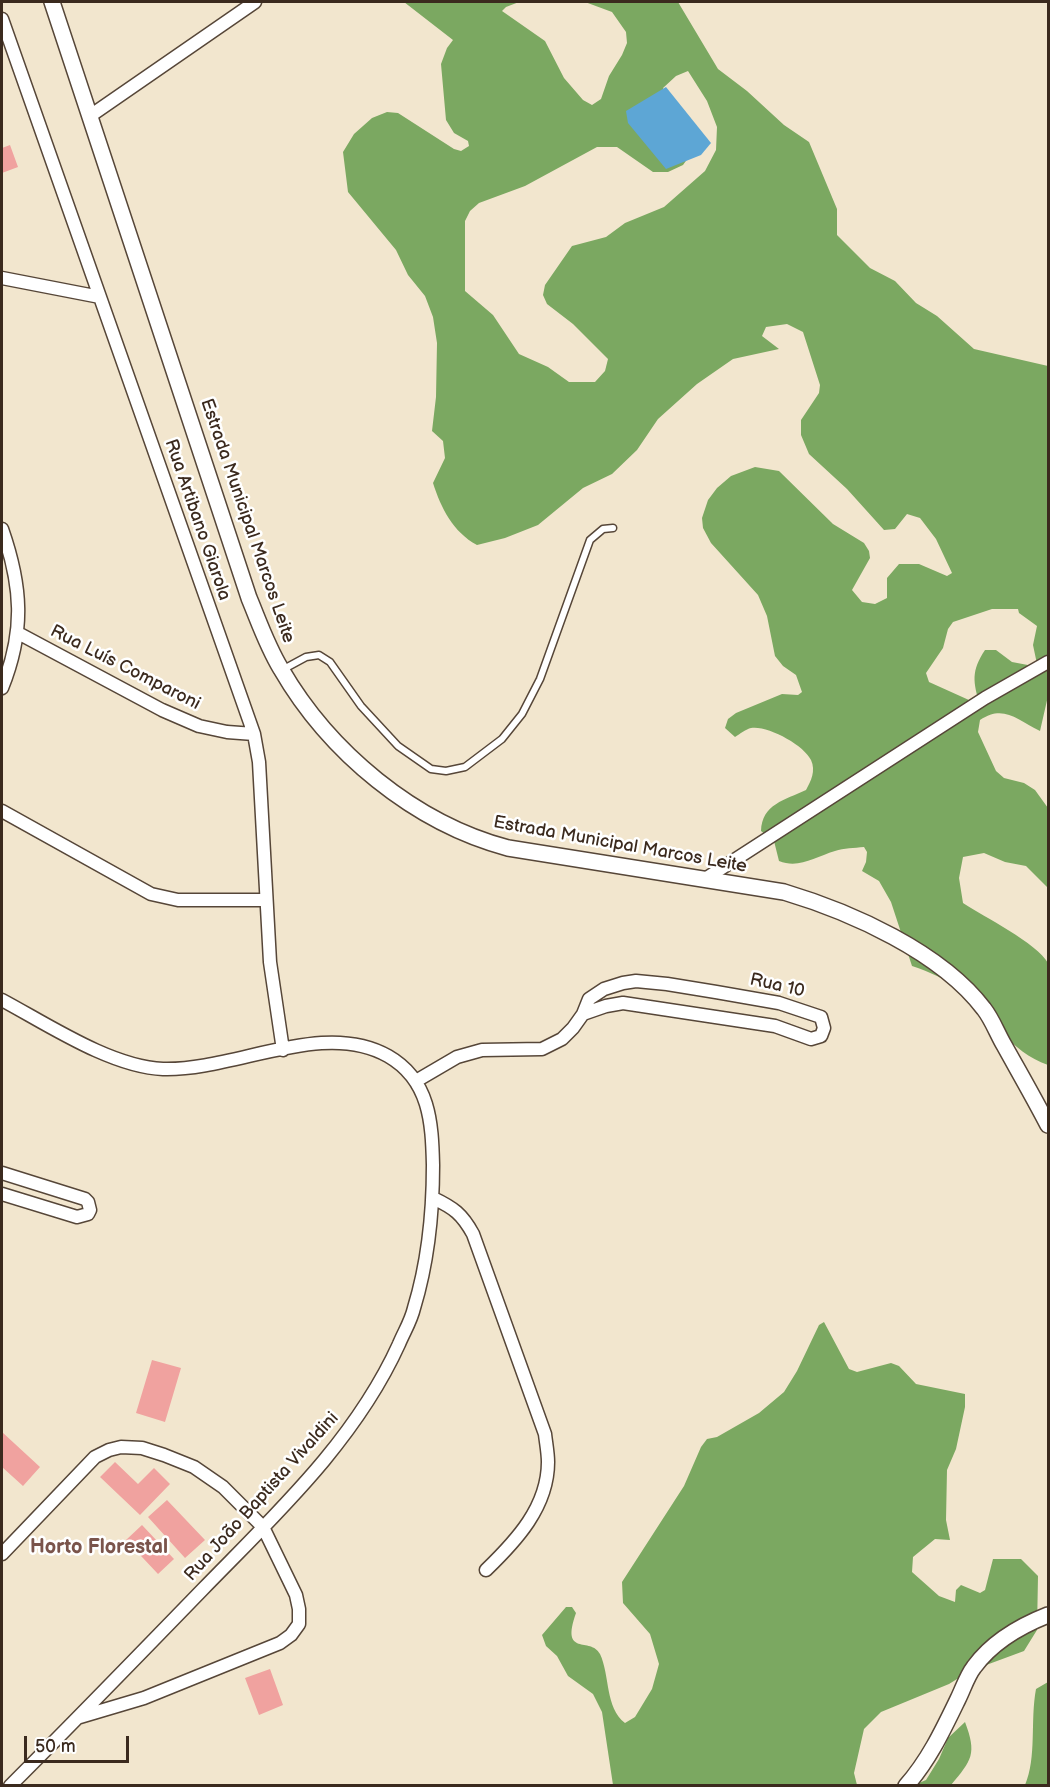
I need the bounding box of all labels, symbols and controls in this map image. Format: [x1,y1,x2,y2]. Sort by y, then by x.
street label: Estrada Municipal Marcos Leite [195,396,299,646]
street label: Rua Artibano Giarola [159,436,235,604]
street label: Rua Luís Comparoni [46,621,204,715]
street label: Estrada Municipal Marcos Leite [492,812,748,878]
street label: Rua 10 [748,969,806,1003]
street label: Rua João Baptista Vivaldini [180,1408,344,1586]
district label: Horto Florestal [30,1536,168,1560]
scale bar [27,1724,132,1762]
text: 50 m [35,1736,76,1757]

